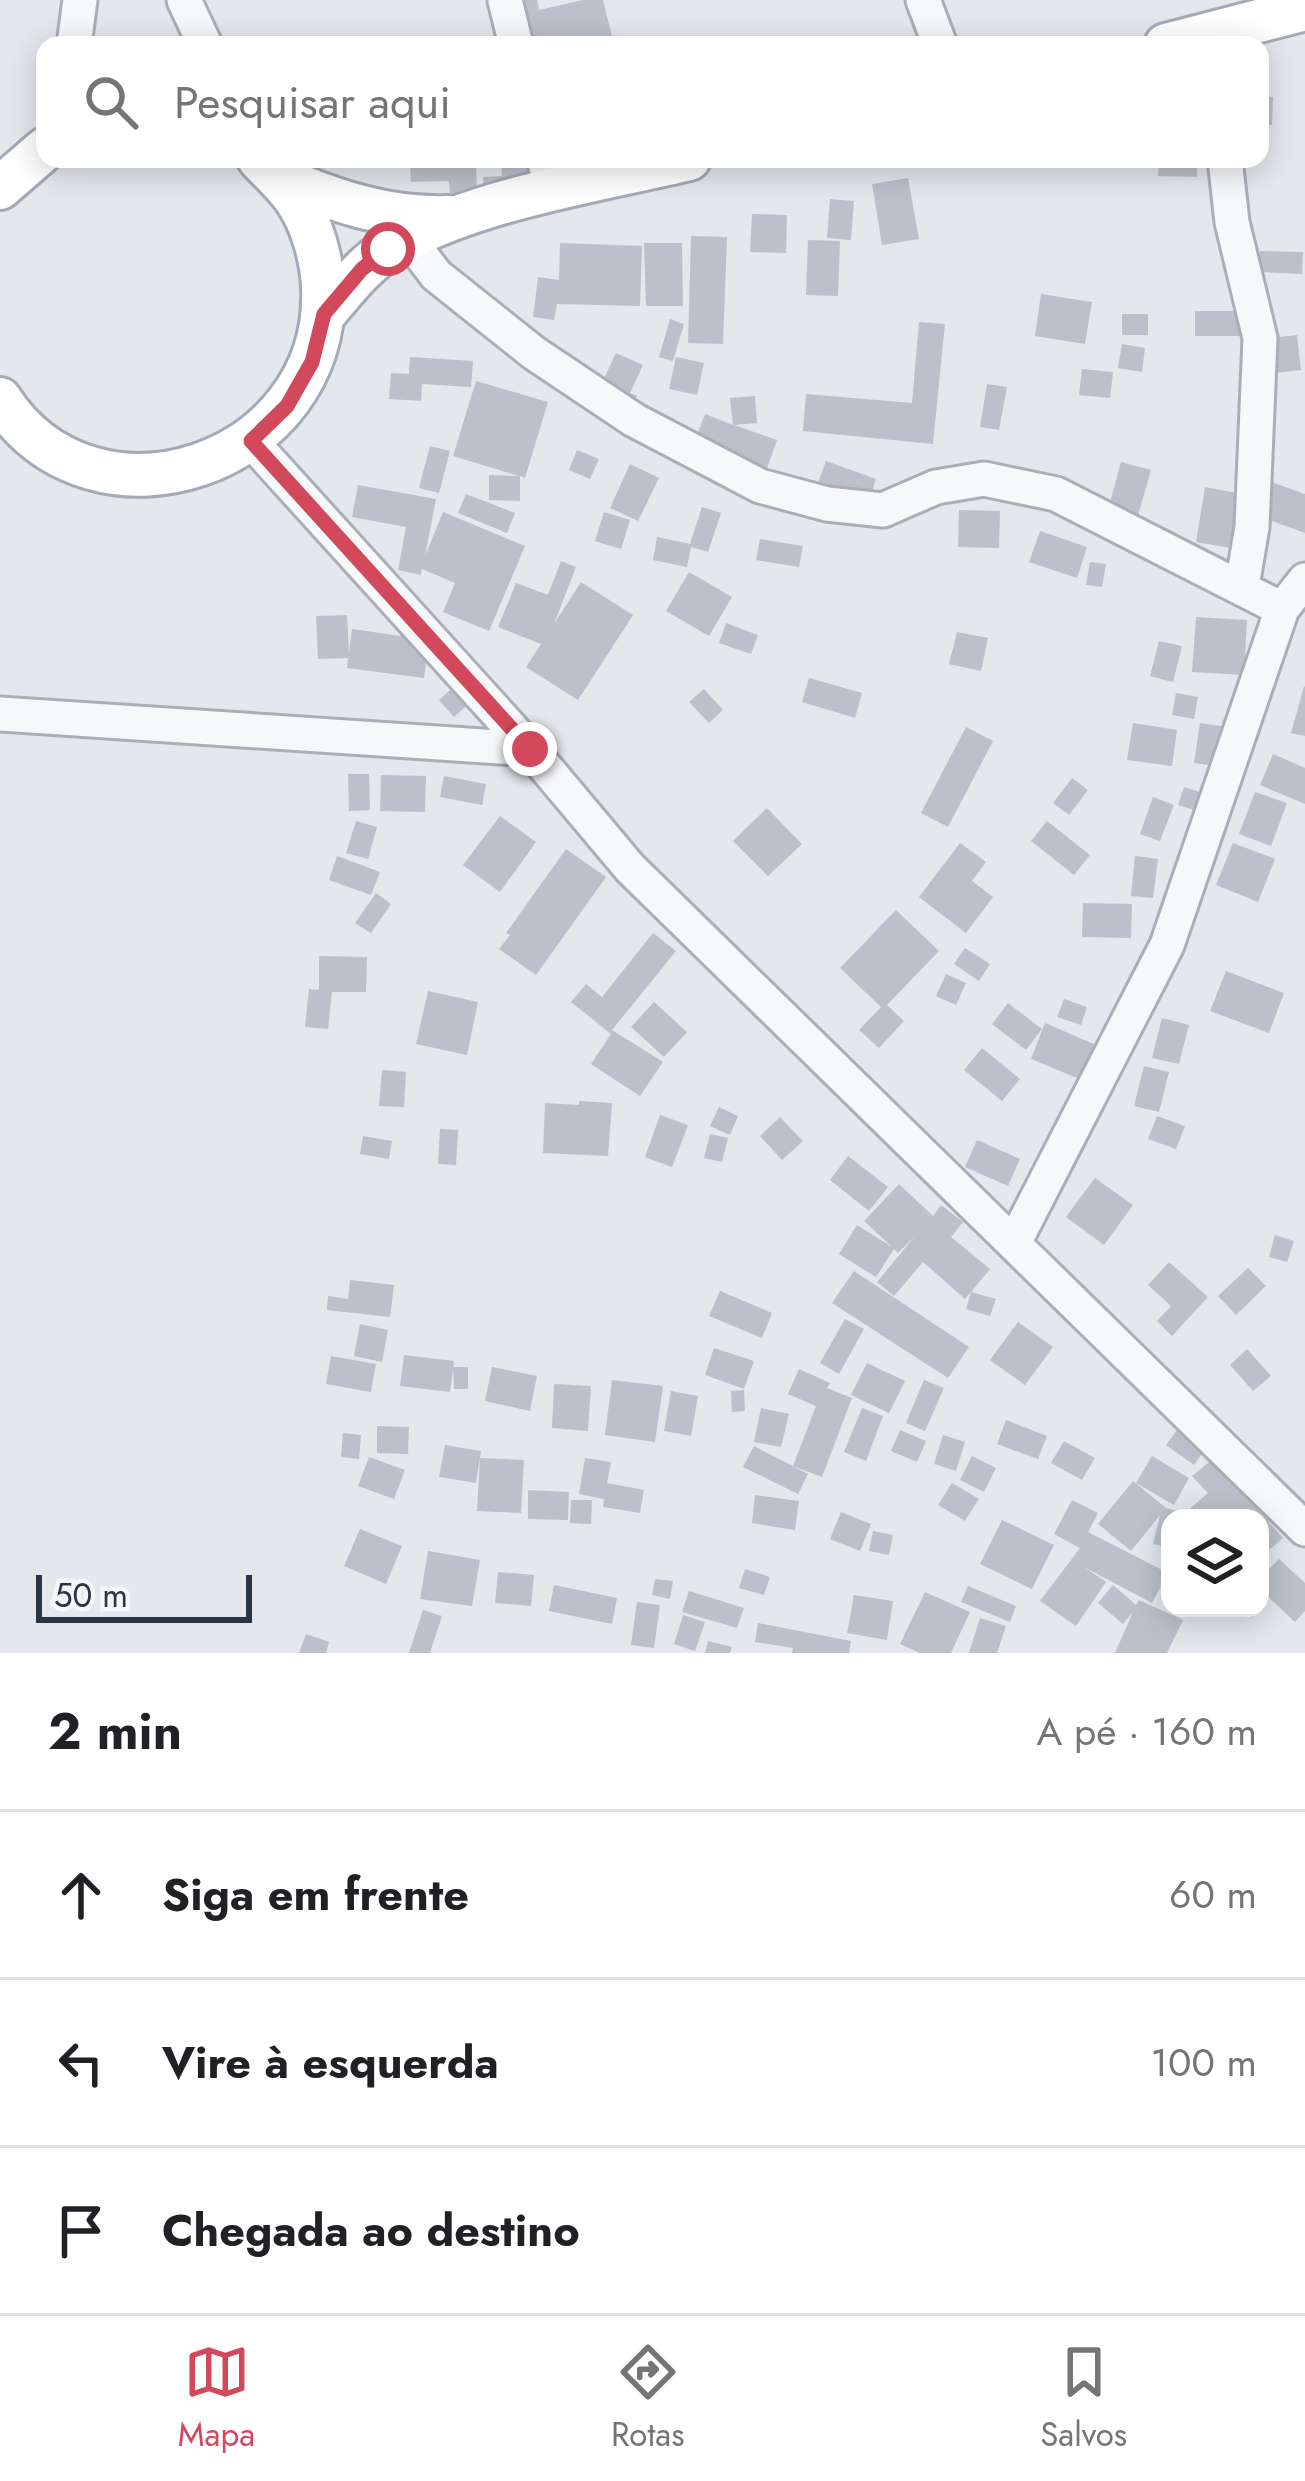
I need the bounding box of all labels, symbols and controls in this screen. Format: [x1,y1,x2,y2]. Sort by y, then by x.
search box [36,36,1269,168]
icon: search [78,69,144,135]
text: Pesquisar aqui [174,70,451,135]
route start [361,222,415,276]
route end [503,722,557,776]
map controls [1161,1509,1269,1617]
button: layers [1161,1509,1269,1617]
scale bar [36,1569,252,1622]
text: 50 m [54,1572,128,1619]
text: 2 min [48,1694,182,1768]
text: A pé · 160 m [1037,1703,1257,1760]
icon: ahead [48,1862,114,1928]
text: Siga em frente [162,1862,469,1927]
text: 60 m [1169,1866,1257,1923]
icon: left [48,2030,114,2096]
text: Vire à esquerda [162,2030,499,2095]
text: 100 m [1151,2034,1257,2091]
icon: arrive [48,2198,114,2264]
text: Chegada ao destino [162,2198,580,2263]
tab: Mapa [178,2339,255,2458]
tab: Rotas [611,2339,684,2458]
tab: Salvos [1040,2339,1127,2458]

